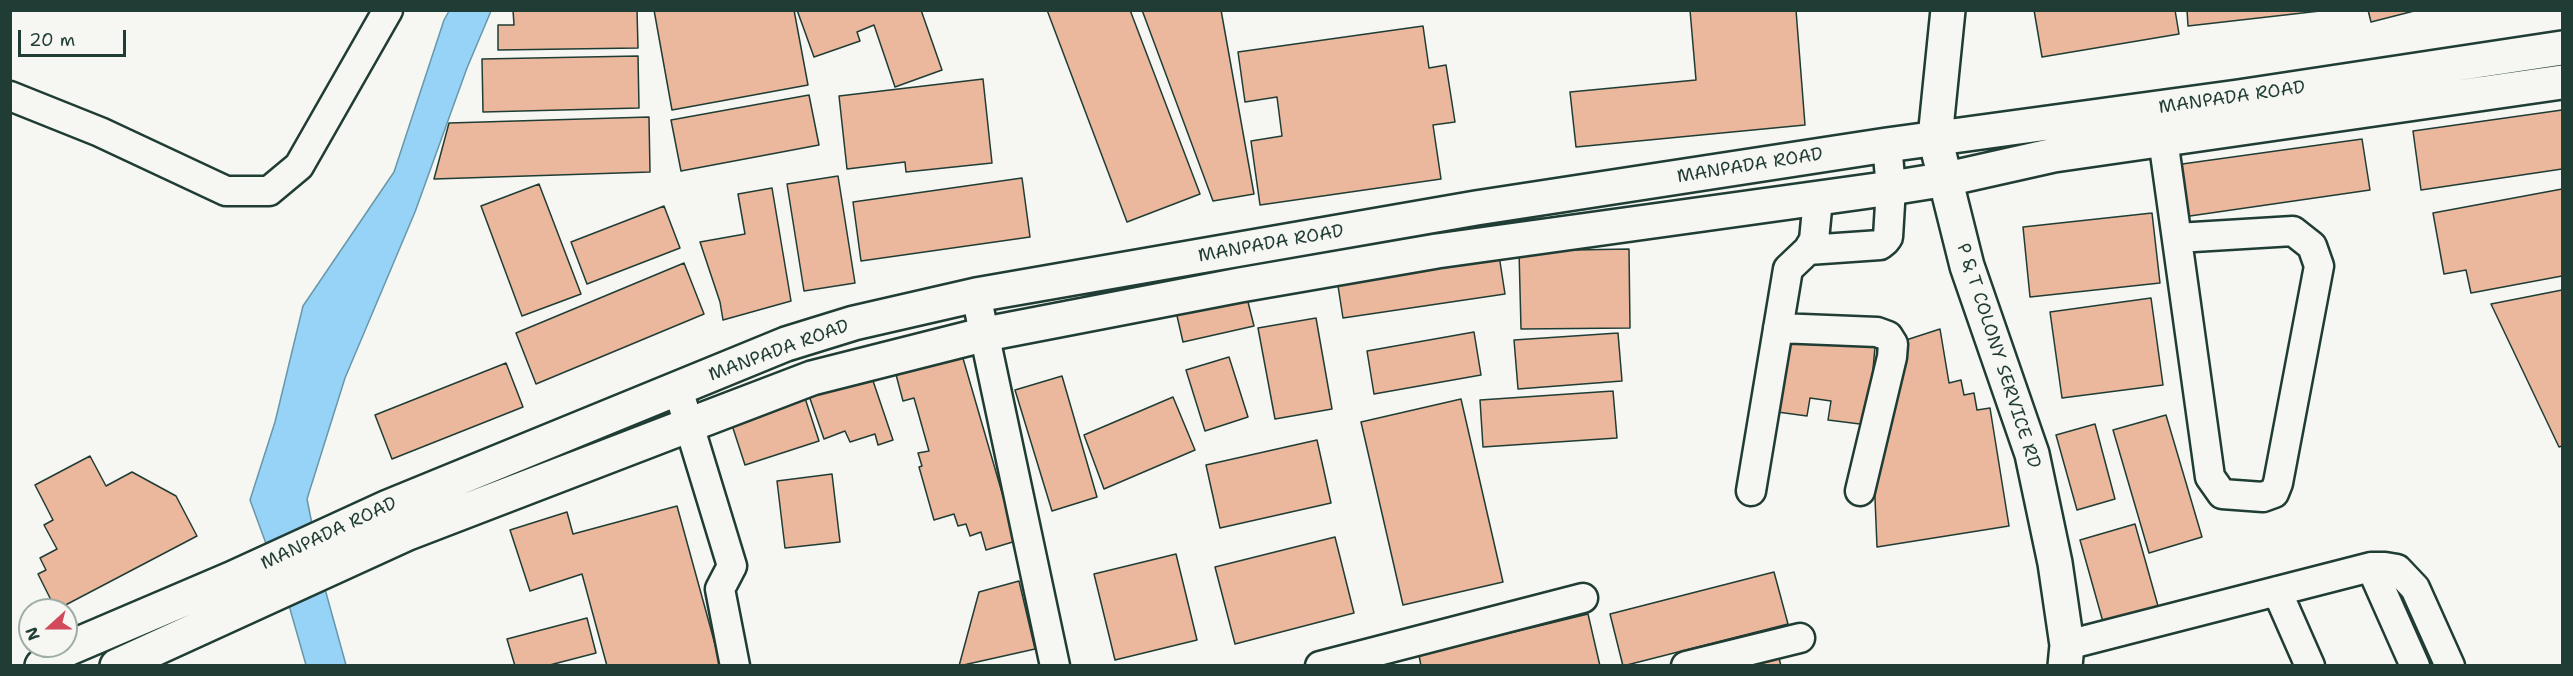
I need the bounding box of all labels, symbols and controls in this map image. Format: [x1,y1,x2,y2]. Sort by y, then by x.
scale bar [21,18,129,56]
text: 20 m [29,28,75,52]
street label: MANPADA ROAD [2157,77,2307,119]
street label: MANPADA ROAD [1675,144,1825,188]
street label: MANPADA ROAD [1196,221,1346,267]
street label: P & T COLONY SERVICE RD [1951,241,2045,471]
street label: MANPADA ROAD [706,316,852,386]
street label: MANPADA ROAD [258,493,400,575]
north arrow [18,598,78,658]
text: N [21,624,45,644]

